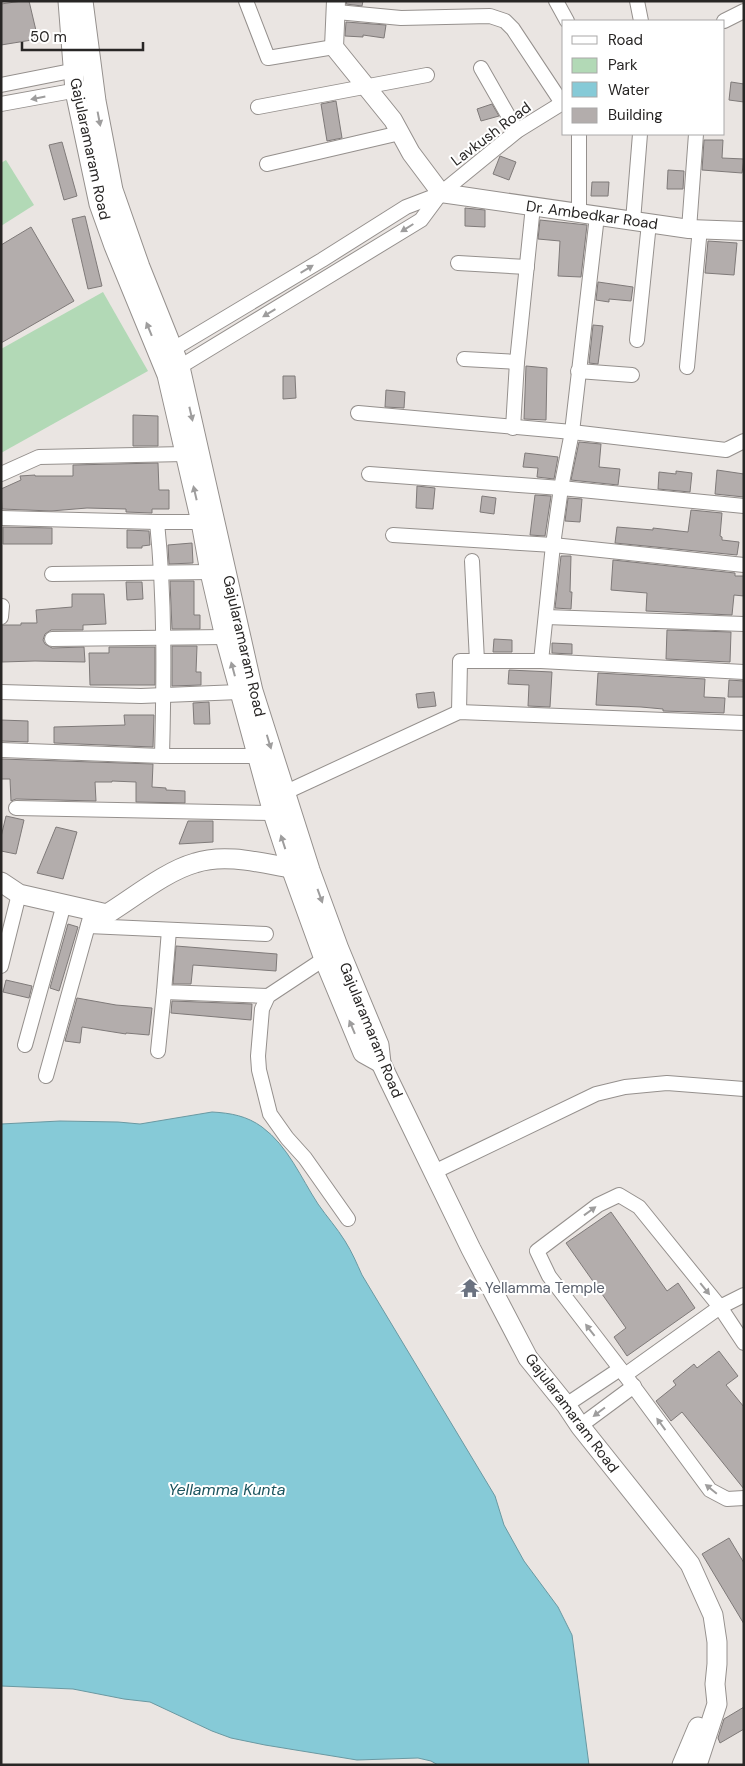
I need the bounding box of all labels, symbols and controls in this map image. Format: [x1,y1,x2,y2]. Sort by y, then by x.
scale bar [22,20,144,52]
legend [562,20,725,135]
text: 50 m [30,27,67,47]
text: Road [608,30,643,50]
text: Park [608,55,638,75]
street label: Gajularamaram Road [65,76,115,222]
text: Water [608,80,650,100]
one-way arrow [30,94,46,102]
street label: Lavkush Road [447,97,535,171]
text: Building [608,105,663,125]
one-way arrow [96,111,104,127]
street label: Dr. Ambedkar Road [525,196,659,234]
one-way arrow [401,224,414,233]
one-way arrow [301,264,314,273]
one-way arrow [262,308,275,317]
one-way arrow [144,322,152,336]
one-way arrow [187,406,195,421]
one-way arrow [191,486,199,501]
street label: Gajularamaram Road [218,573,270,719]
one-way arrow [229,662,237,677]
one-way arrow [265,735,273,750]
one-way arrow [278,834,286,849]
one-way arrow [317,889,324,904]
street label: Gajularamaram Road [335,959,407,1101]
one-way arrow [348,1019,356,1034]
one-way arrow [583,1206,597,1216]
temple icon: Yellamma Temple [459,1277,481,1299]
place label: Yellamma Temple [485,1278,605,1298]
one-way arrow [700,1282,711,1295]
one-way arrow [585,1324,596,1337]
street label: Gajularamaram Road [521,1349,623,1477]
one-way arrow [592,1407,606,1417]
one-way arrow [656,1417,666,1431]
water label: Yellamma Kunta [168,1479,286,1500]
one-way arrow [705,1483,718,1494]

